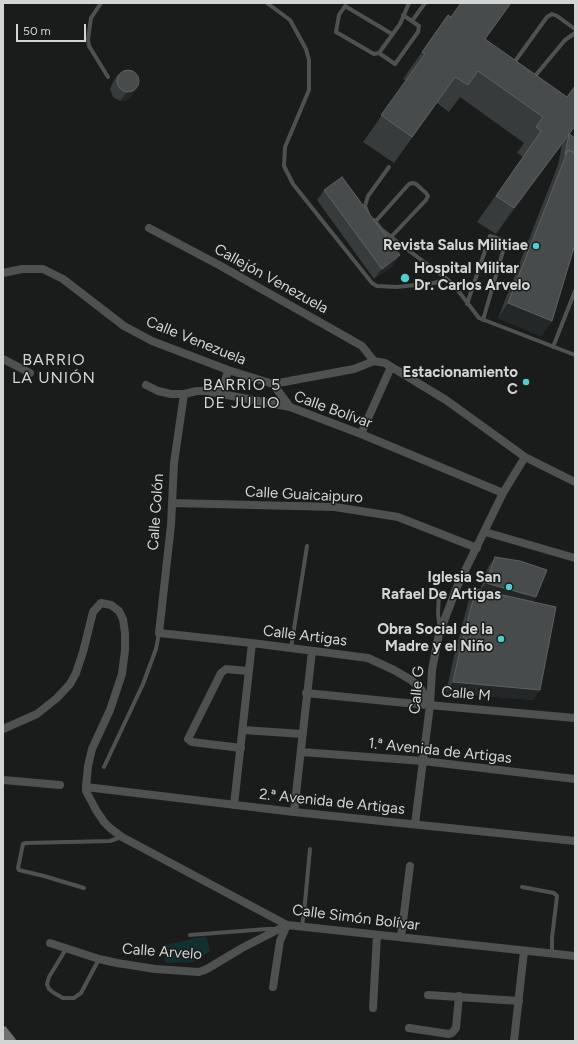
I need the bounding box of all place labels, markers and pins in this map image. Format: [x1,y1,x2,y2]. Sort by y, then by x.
place label: Revista Salus Militiae [383,237,528,255]
marker: Revista Salus Militiae [531,241,541,251]
place label: Hospital Militar Dr. Carlos Arvelo [414,260,530,295]
marker: Hospital Militar Dr. Carlos Arvelo [399,272,411,284]
place label: Estacionamiento C [402,364,518,399]
marker: Estacionamiento C [521,377,531,387]
place label: Iglesia San Rafael De Artigas [381,569,501,604]
marker: Iglesia San Rafael De Artigas [504,582,514,592]
place label: Obra Social de la Madre y el Niño [377,621,493,656]
marker: Obra Social de la Madre y el Niño [496,634,506,644]

